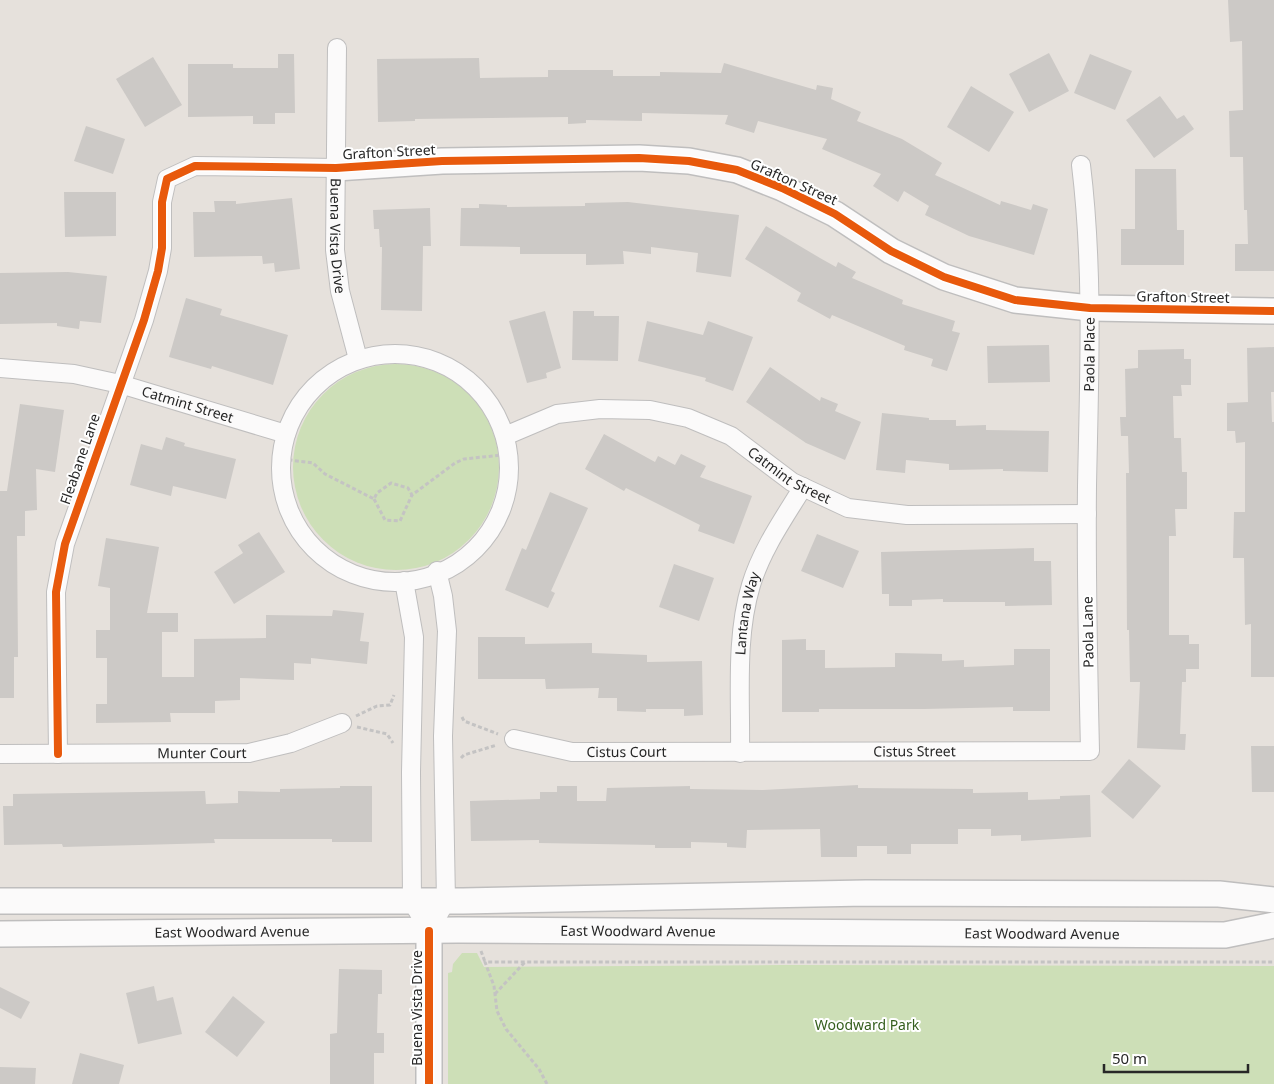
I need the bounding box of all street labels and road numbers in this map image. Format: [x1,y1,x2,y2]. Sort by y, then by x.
street label: Grafton Street [342,140,436,163]
street label: Grafton Street [748,154,841,209]
street label: Buena Vista Drive [326,178,350,295]
street label: Grafton Street [1136,286,1230,307]
street label: Paola Place [1079,317,1099,392]
street label: Catmint Street [140,381,236,427]
street label: Fleabane Lane [55,411,104,507]
street label: Catmint Street [744,442,834,508]
street label: Lantana Way [730,568,764,656]
street label: Paola Lane [1077,596,1098,668]
street label: Cistus Street [873,741,956,760]
street label: Cistus Court [586,742,667,761]
street label: Munter Court [157,743,247,762]
street label: East Woodward Avenue [154,921,310,942]
street label: East Woodward Avenue [560,921,716,941]
street label: East Woodward Avenue [964,923,1120,943]
street label: Buena Vista Drive [407,950,426,1066]

